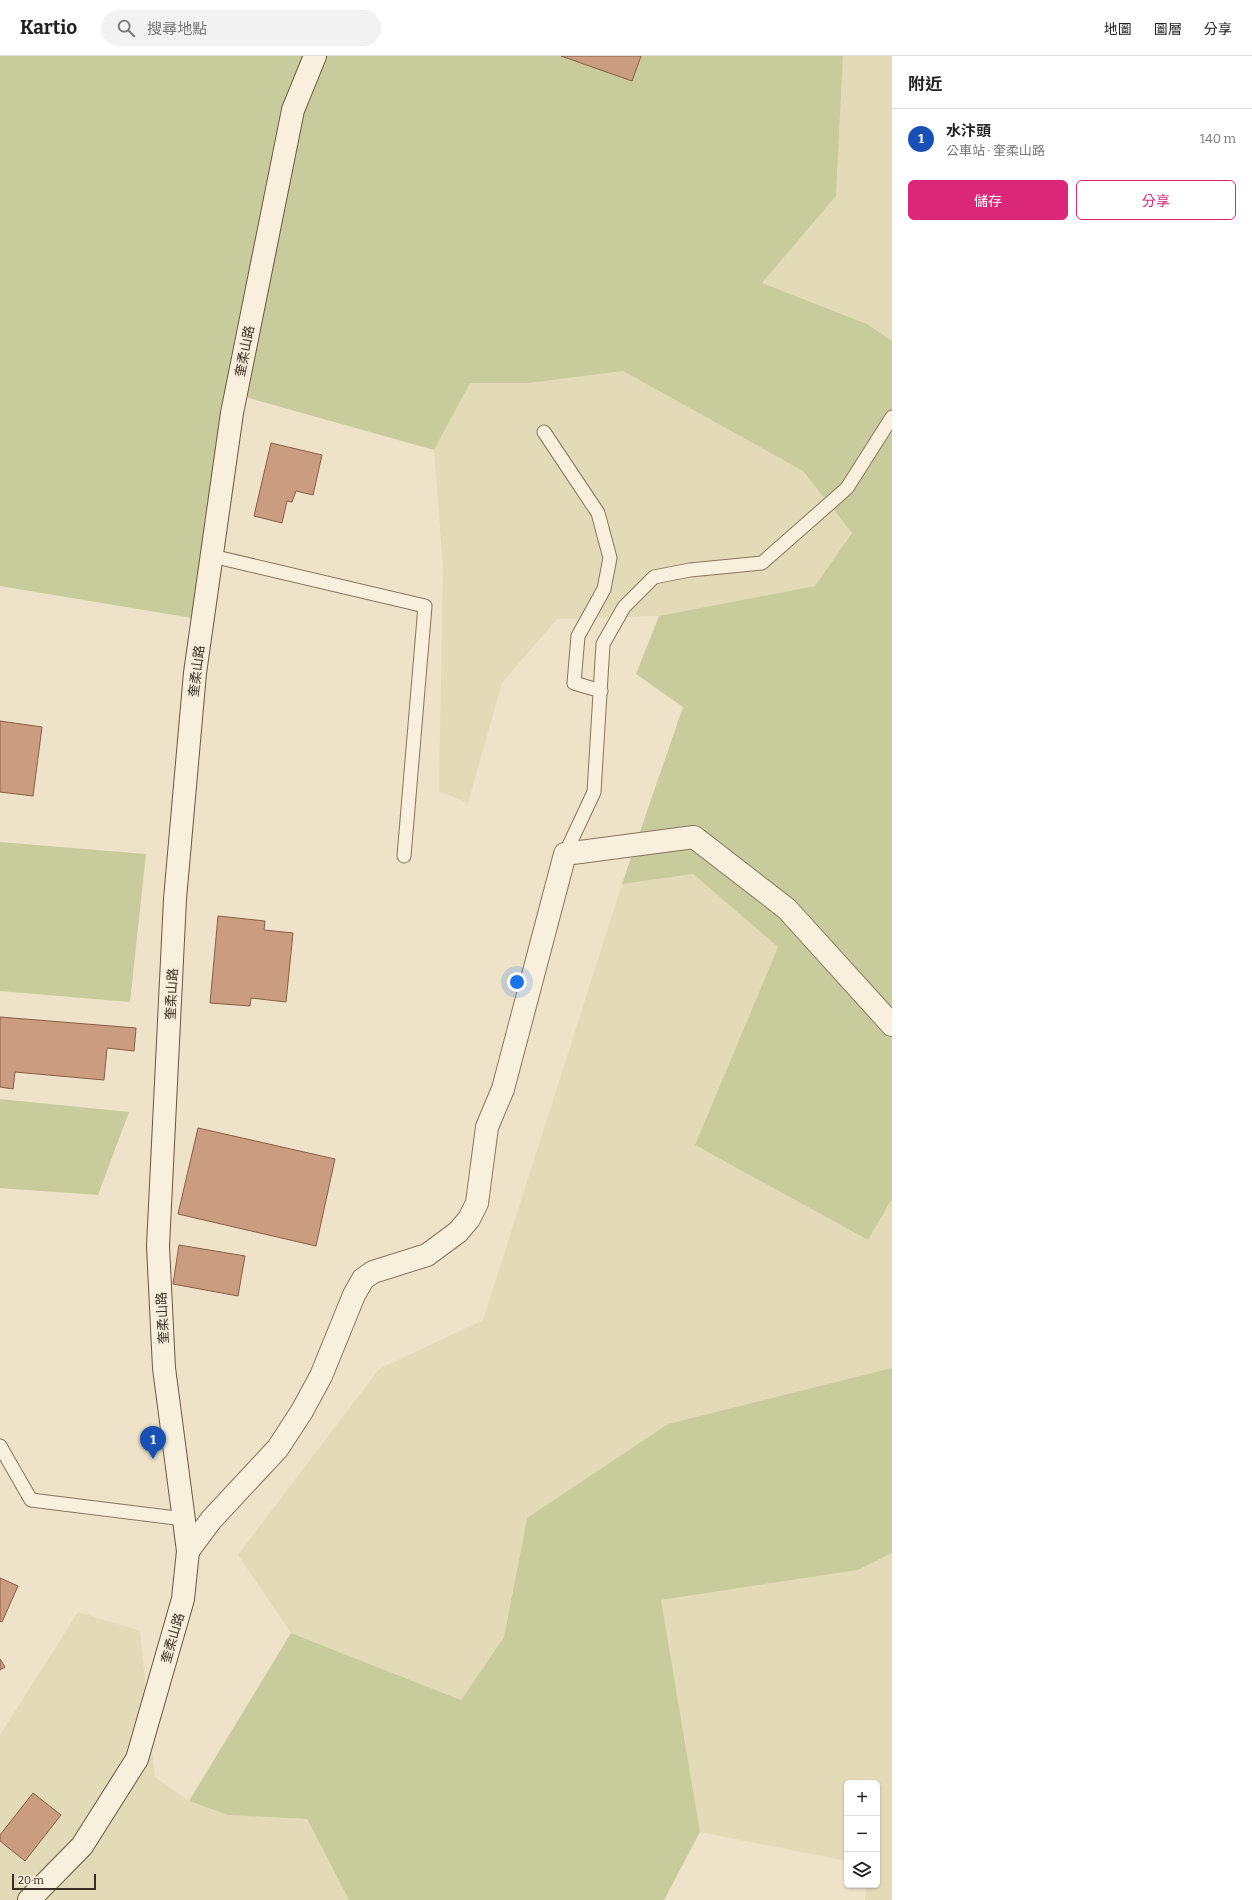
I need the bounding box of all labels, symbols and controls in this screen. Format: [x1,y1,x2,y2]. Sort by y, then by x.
search box [101,10,381,46]
text: Kartio [20,16,77,39]
icon: search [115,17,137,39]
text: 搜尋地點 [147,20,207,38]
text: 地圖 [1104,21,1132,38]
text: 圖層 [1154,21,1182,38]
text: 分享 [1204,21,1232,38]
text: 附近 [908,74,942,95]
text: 水汴頭 [946,122,991,140]
text: 1 [918,131,924,146]
text: 140 m [1200,131,1236,146]
text: 公車站 · 奎柔山路 [946,143,1045,158]
button: 儲存 [908,180,1068,220]
button: 分享 [1076,180,1236,220]
street label: 奎柔山路 [232,324,257,378]
street label: 奎柔山路 [186,644,207,698]
street label: 奎柔山路 [163,968,180,1020]
your location [507,972,527,992]
street label: 奎柔山路 [154,1292,171,1344]
pin: 1 [140,1426,166,1459]
street label: 奎柔山路 [158,1611,187,1665]
map controls [844,1780,880,1888]
button: + [844,1780,880,1816]
button: − [844,1816,880,1852]
button: layers [844,1852,880,1888]
scale bar [12,1872,96,1891]
text: 20 m [18,1874,44,1887]

